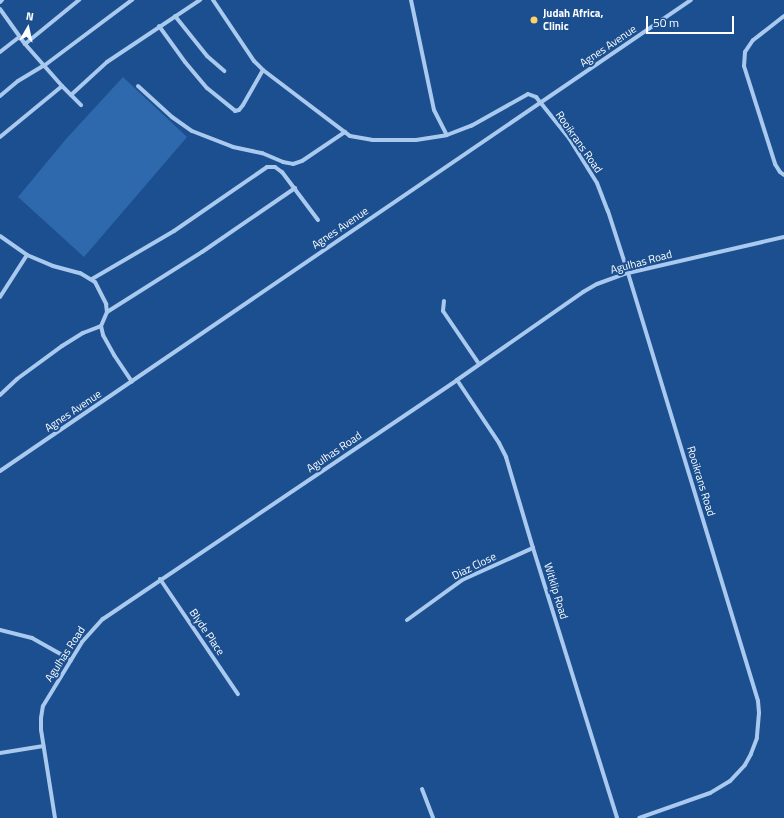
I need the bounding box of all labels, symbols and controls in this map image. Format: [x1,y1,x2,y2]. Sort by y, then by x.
place label: Judah Africa, Clinic [543,7,603,33]
north arrow [8,8,48,48]
text: N [25,8,35,25]
scale bar [648,8,736,34]
text: 50 m [653,13,679,32]
marker: Judah Africa, Clinic [528,14,540,26]
street label: Agnes Avenue [577,22,639,70]
street label: Rooikrans Road [553,109,605,175]
street label: Agnes Avenue [309,204,371,252]
street label: Agulhas Road [609,247,673,277]
street label: Agnes Avenue [42,387,104,435]
street label: Agulhas Road [304,429,364,475]
street label: Rooikrans Road [684,444,718,518]
street label: Diaz Close [450,550,498,582]
street label: Witklip Road [541,561,571,621]
street label: Blyde Place [187,606,227,658]
street label: Agulhas Road [42,624,88,684]

